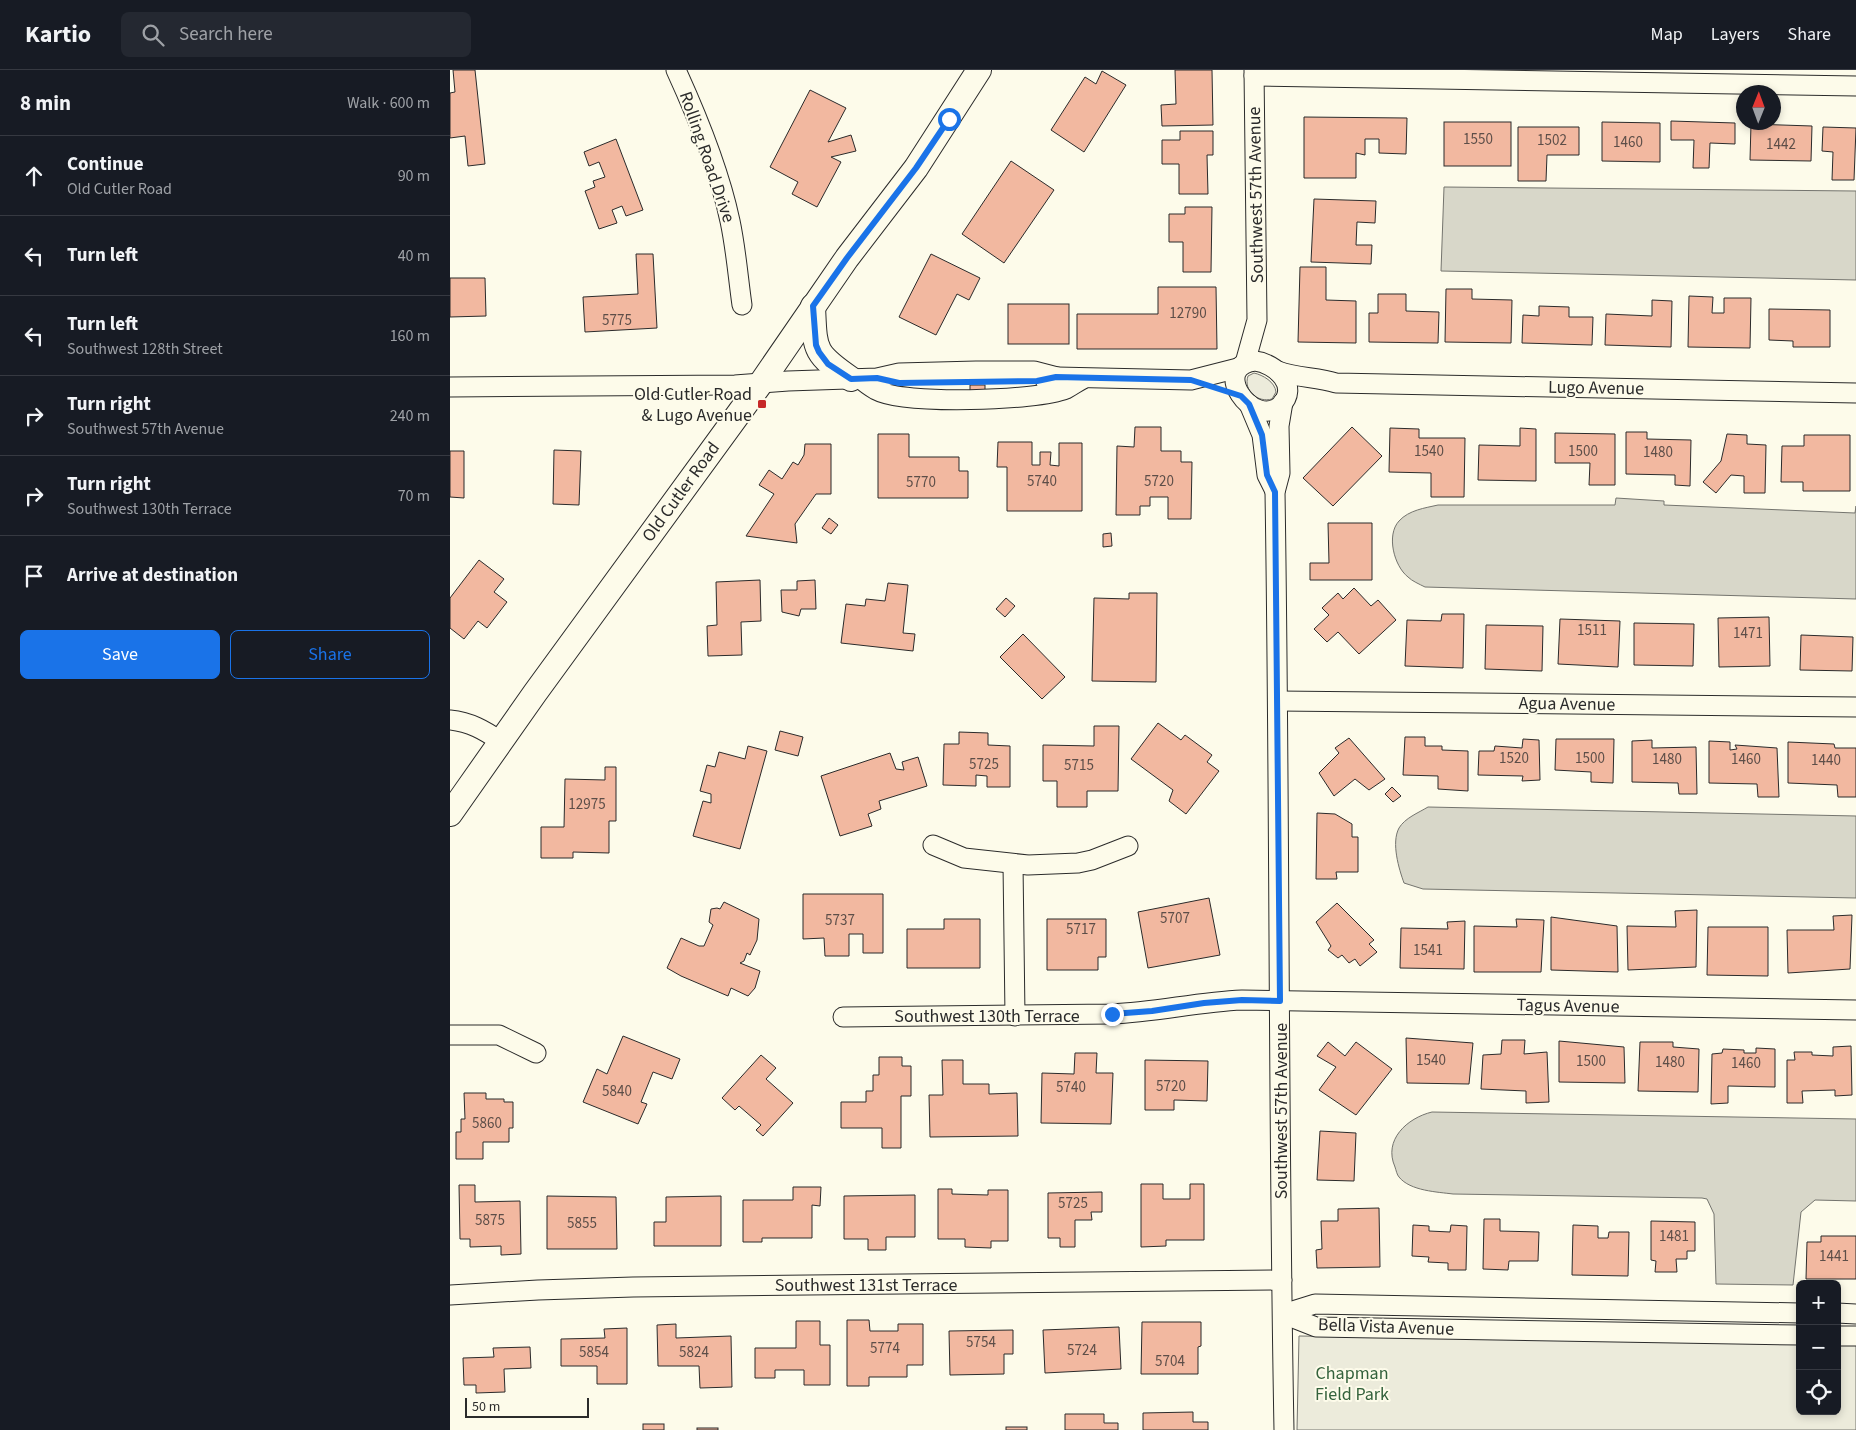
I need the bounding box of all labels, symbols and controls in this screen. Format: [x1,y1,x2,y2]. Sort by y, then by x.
search box [121,12,471,57]
text: Kartio [25,17,91,52]
icon: search [139,21,167,49]
text: Search here [179,21,273,48]
text: Map [1651,22,1683,47]
text: Layers [1711,22,1760,47]
text: Share [1788,22,1831,47]
north arrow [1736,85,1781,130]
text: 8 min [20,88,71,118]
street label: Rolling Road Drive [673,88,741,226]
text: Walk · 600 m [347,92,430,114]
street label: Southwest 57th Avenue [1242,106,1270,283]
route start [938,108,961,131]
house number: 1550 [1463,129,1493,150]
house number: 1502 [1537,130,1567,151]
house number: 1460 [1613,132,1643,153]
house number: 1442 [1766,134,1796,155]
text: Continue [67,151,144,178]
icon: ahead [20,162,48,190]
text: 90 m [398,165,430,187]
text: Old Cutler Road [67,178,172,200]
icon: left [20,242,48,270]
text: Turn left [67,242,138,269]
text: 40 m [398,245,430,267]
house number: 12790 [1169,303,1207,324]
house number: 5775 [602,310,632,331]
text: Turn left [67,311,138,338]
icon: left [20,322,48,350]
text: 160 m [390,325,430,347]
text: Southwest 128th Street [67,338,223,360]
street label: Lugo Avenue [1548,375,1644,401]
place label: Old Cutler Road & Lugo Avenue [634,382,752,428]
text: Turn right [67,391,151,418]
marker: Old Cutler Road & Lugo Avenue [756,398,768,410]
icon: right [20,402,48,430]
text: 240 m [390,405,430,427]
text: Southwest 57th Avenue [67,418,224,440]
street label: Old Cutler Road [636,437,726,547]
house number: 1540 [1414,441,1444,462]
house number: 1500 [1568,441,1598,462]
house number: 1480 [1643,442,1673,463]
text: Turn right [67,471,151,498]
house number: 5740 [1027,471,1057,492]
house number: 5720 [1144,471,1174,492]
house number: 5770 [906,472,936,493]
icon: right [20,482,48,510]
text: 70 m [398,485,430,507]
text: Southwest 130th Terrace [67,498,232,520]
icon: arrive [20,562,48,590]
text: Arrive at destination [67,562,238,589]
house number: 1511 [1577,620,1607,641]
house number: 1471 [1733,623,1763,644]
button: Save [20,630,220,679]
button: Share [230,630,430,679]
street label: Agua Avenue [1518,691,1616,717]
house number: 1520 [1499,748,1529,769]
house number: 1500 [1575,748,1605,769]
house number: 1480 [1652,749,1682,770]
house number: 1460 [1731,749,1761,770]
house number: 1440 [1811,750,1841,771]
house number: 5725 [969,754,999,775]
house number: 5715 [1064,755,1094,776]
house number: 12975 [568,794,606,815]
house number: 5707 [1160,908,1190,929]
house number: 5737 [825,910,855,931]
house number: 5717 [1066,919,1096,940]
house number: 1541 [1413,940,1443,961]
street label: Tagus Avenue [1516,993,1620,1019]
route end [1101,1003,1124,1026]
street label: Southwest 130th Terrace [894,1004,1080,1029]
street label: Southwest 57th Avenue [1269,1023,1294,1199]
house number: 1540 [1416,1050,1446,1071]
house number: 1500 [1576,1051,1606,1072]
house number: 1480 [1655,1052,1685,1073]
house number: 1460 [1731,1053,1761,1074]
house number: 5720 [1156,1076,1186,1097]
house number: 5740 [1056,1077,1086,1098]
house number: 5840 [602,1081,632,1102]
house number: 5860 [472,1113,502,1134]
house number: 5725 [1058,1193,1088,1214]
house number: 5875 [475,1210,505,1231]
house number: 5855 [567,1213,597,1234]
house number: 1481 [1659,1226,1689,1247]
house number: 1441 [1819,1246,1849,1267]
street label: Southwest 131st Terrace [775,1273,957,1298]
map controls [1796,1280,1841,1415]
button: + [1796,1280,1841,1325]
street label: Bella Vista Avenue [1318,1312,1455,1342]
button: − [1796,1325,1841,1370]
house number: 5754 [966,1332,996,1353]
house number: 5774 [870,1338,900,1359]
house number: 5724 [1067,1340,1097,1361]
house number: 5854 [579,1342,609,1363]
house number: 5824 [679,1342,709,1363]
house number: 5704 [1155,1351,1185,1372]
park label: Chapman Field Park [1315,1361,1389,1407]
button: locate [1796,1370,1841,1415]
scale bar [465,1395,589,1418]
text: 50 m [472,1397,500,1417]

